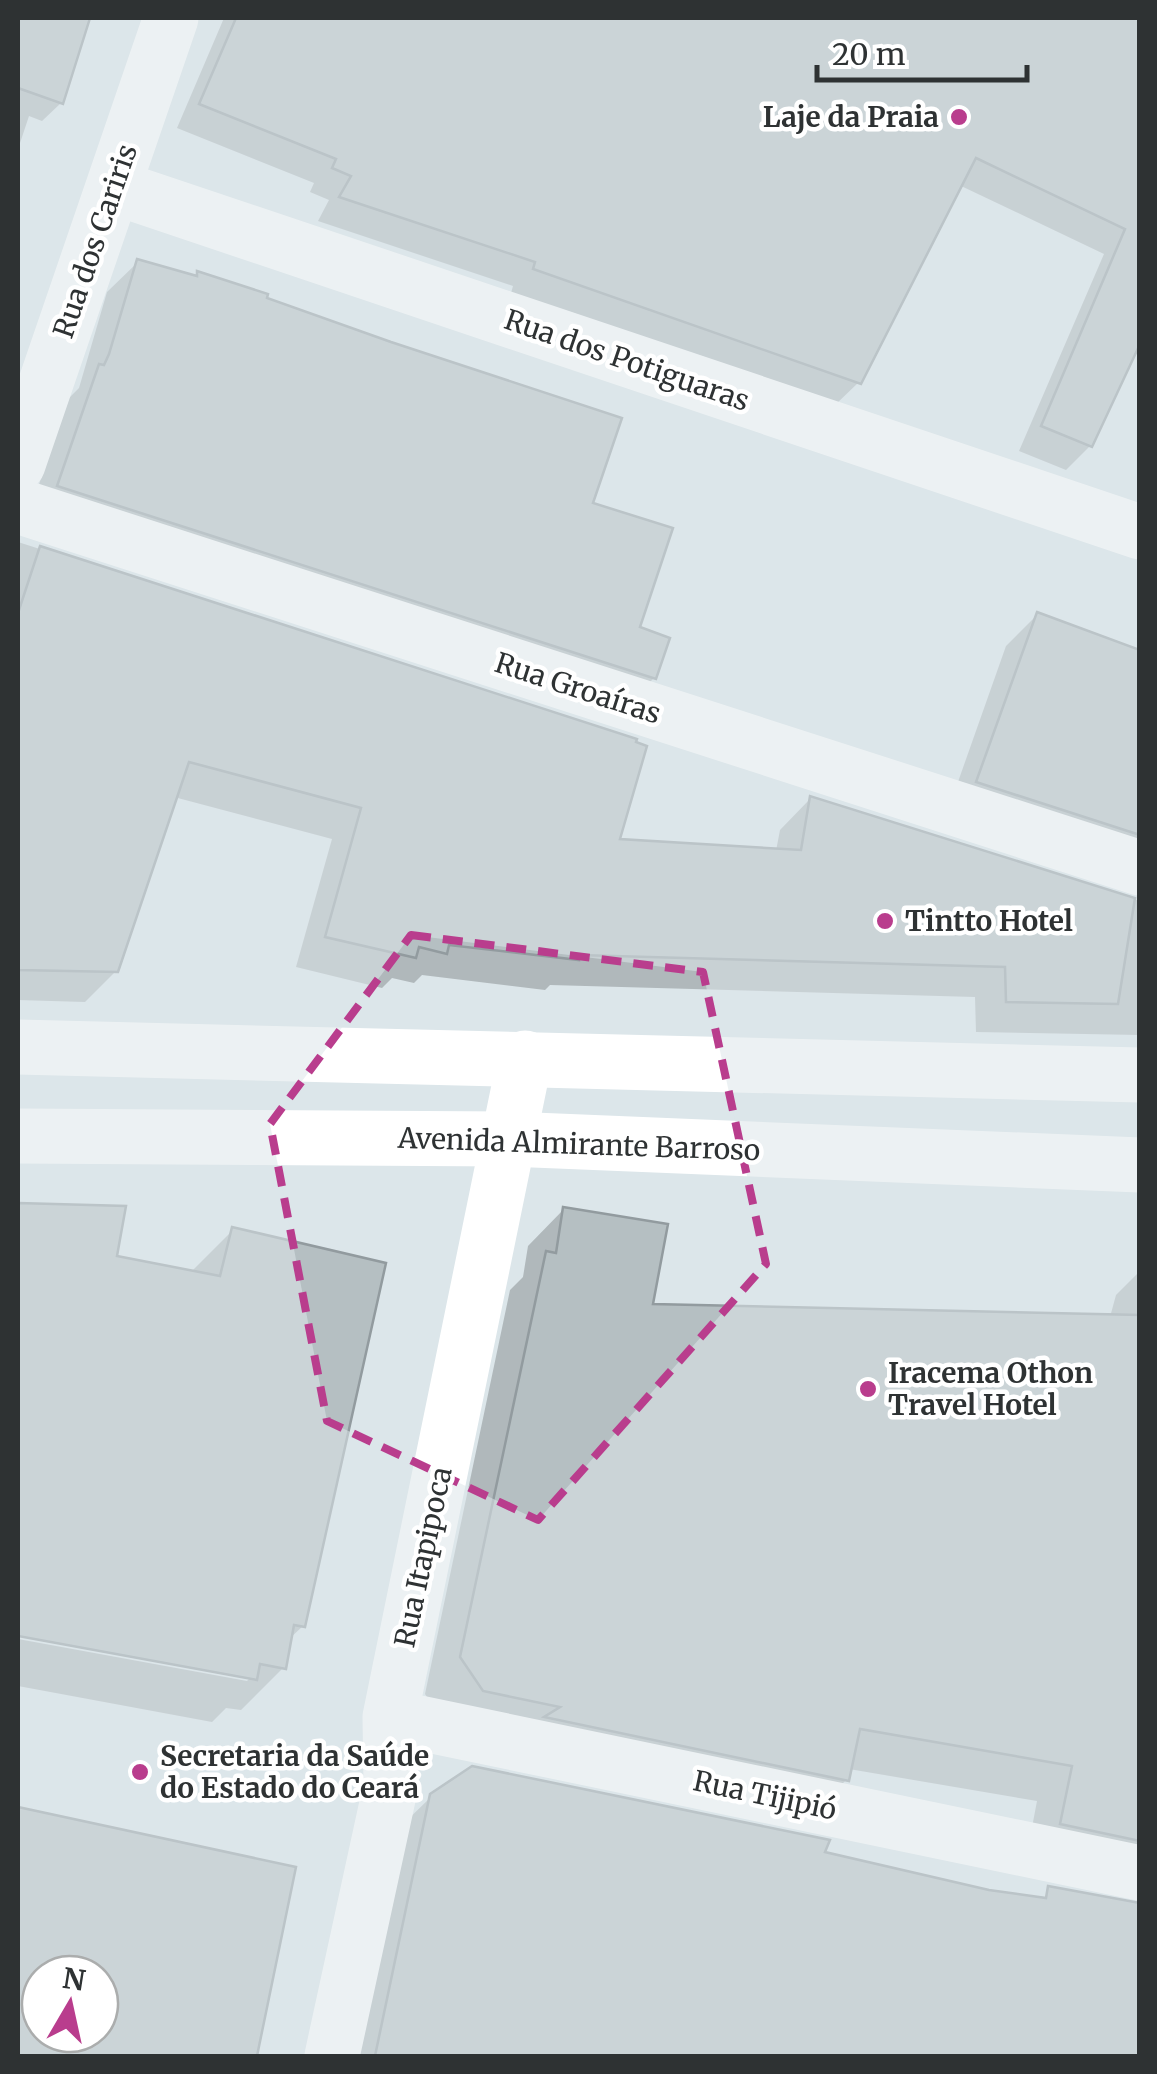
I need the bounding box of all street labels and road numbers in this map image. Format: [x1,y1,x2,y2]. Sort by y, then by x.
street label: Rua dos Cariris [45,139,145,343]
street label: Rua dos Potiguaras [500,301,754,419]
street label: Rua Groaíras [491,644,665,732]
street label: Avenida Almirante Barroso [396,1120,761,1168]
street label: Rua Itapipoca [386,1463,460,1651]
street label: Rua Tijipió [690,1762,840,1828]

